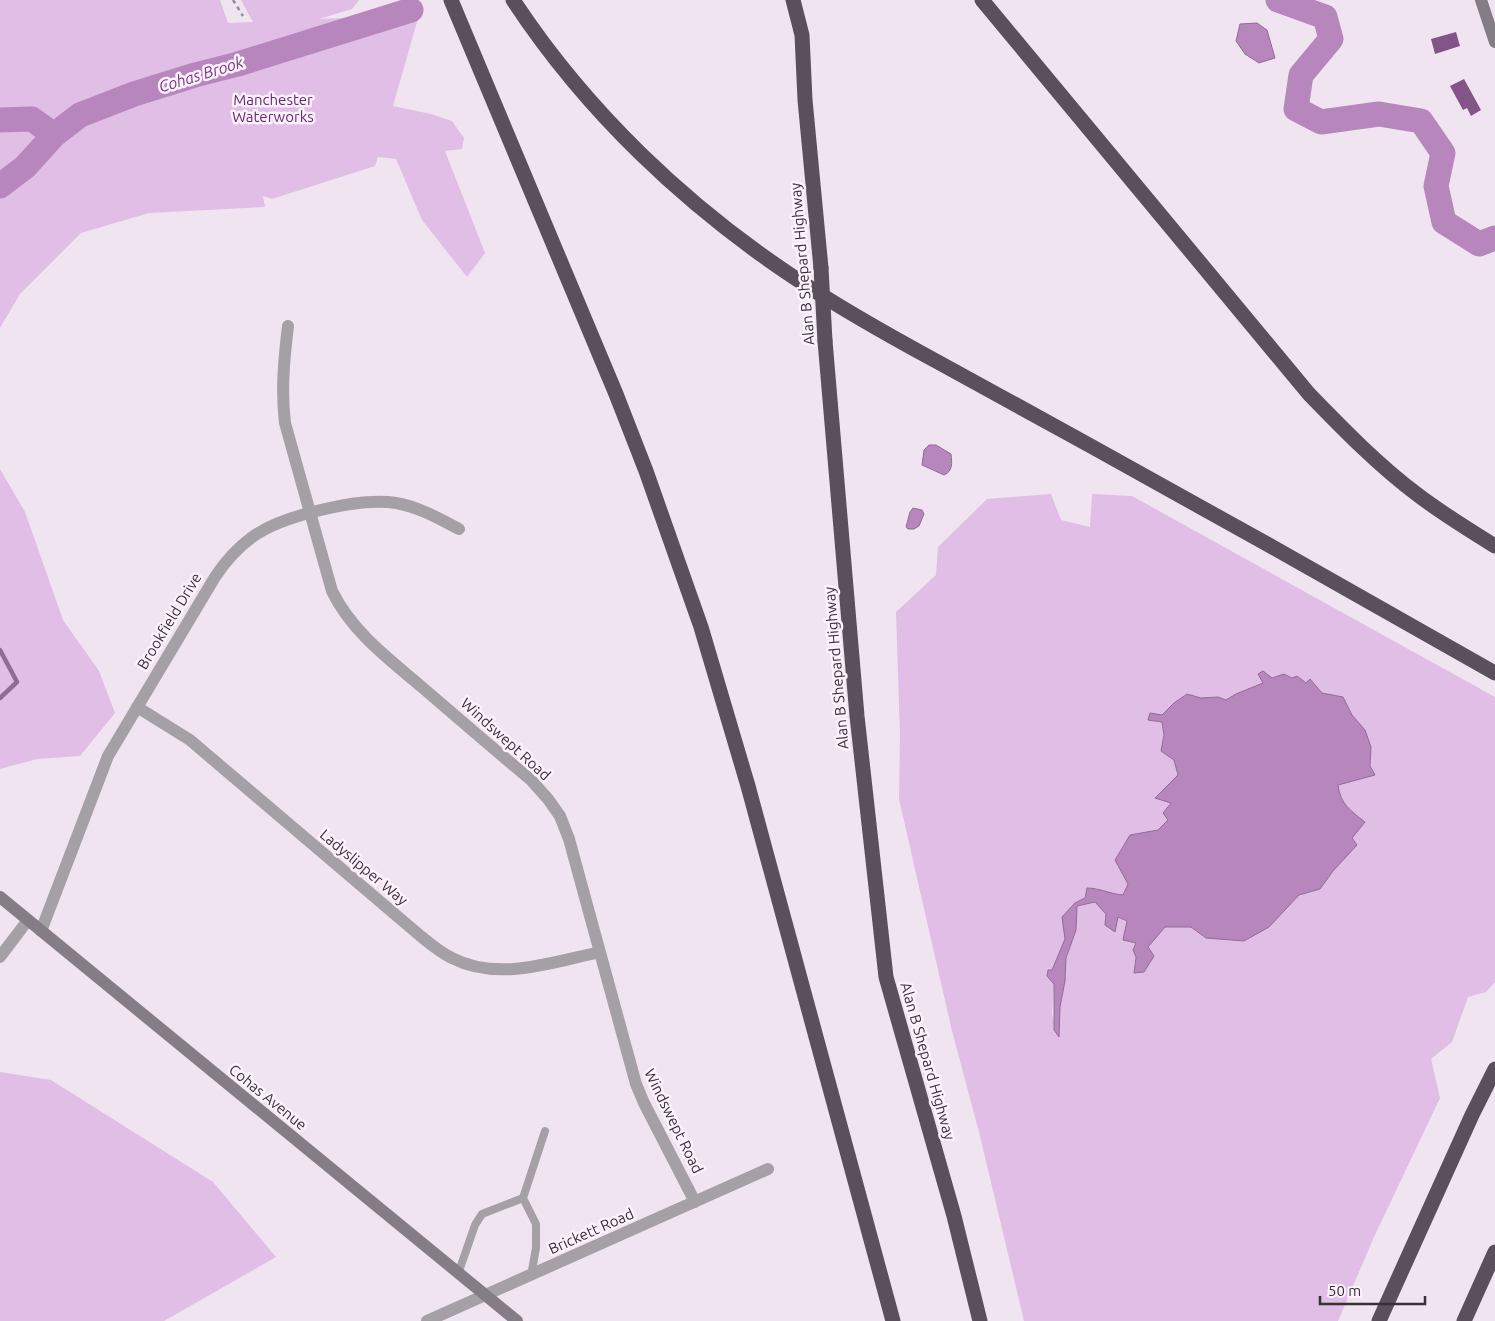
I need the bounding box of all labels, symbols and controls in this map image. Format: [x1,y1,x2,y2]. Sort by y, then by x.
water label: Cohas Brook [156,52,246,95]
park label: Manchester Waterworks [232,91,314,125]
street label: Alan B Shepard Highway [786,182,818,346]
street label: Brookfield Drive [133,570,205,672]
street label: Alan B Shepard Highway [820,586,852,750]
street label: Windswept Road [458,694,554,784]
street label: Ladyslipper Way [317,825,411,909]
street label: Alan B Shepard Highway [897,980,959,1142]
street label: Cohas Avenue [226,1061,310,1133]
street label: Windswept Road [641,1066,707,1176]
street label: Brickett Road [546,1205,636,1257]
scale bar [1320,1274,1425,1306]
text: 50 m [1328,1282,1361,1299]

